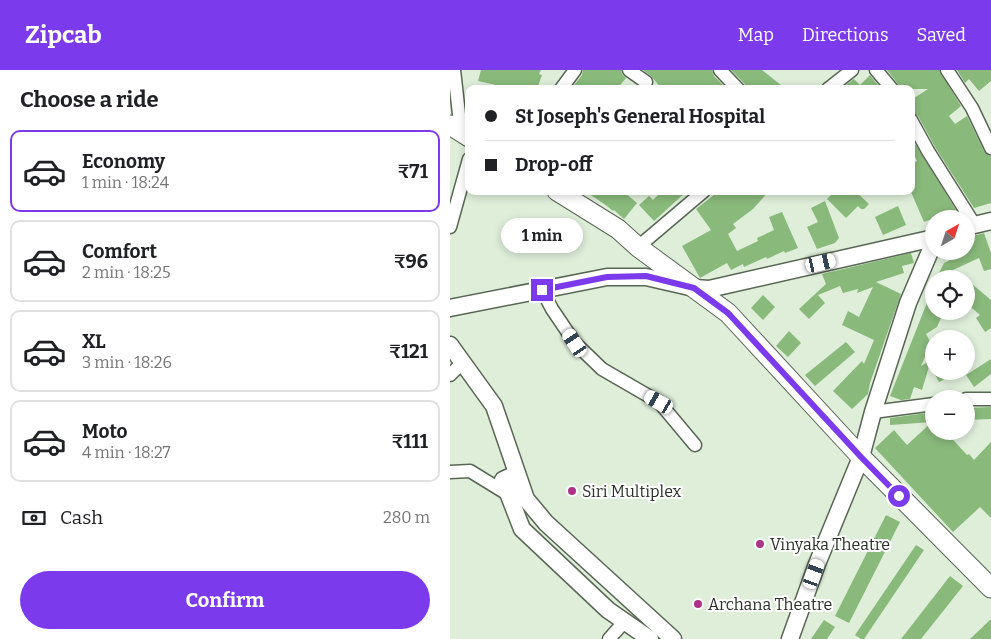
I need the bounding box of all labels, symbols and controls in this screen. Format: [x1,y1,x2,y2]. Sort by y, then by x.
text: Zipcab [25,21,102,49]
text: Map [738,24,774,46]
text: Directions [802,24,889,46]
text: Saved [917,24,966,46]
text: Choose a ride [20,86,159,113]
text: St Joseph's General Hospital [515,105,765,128]
icon: car [22,149,67,194]
text: Economy [82,150,165,173]
text: Drop-off [515,153,593,176]
text: ₹71 [397,160,428,183]
text: 1 min · 18:24 [82,173,169,192]
north arrow [925,210,975,260]
map controls [925,210,975,440]
callout: 1 min [501,218,583,252]
text: 1 min [522,226,562,245]
icon: car [22,239,67,284]
text: Comfort [82,240,157,263]
text: ₹96 [394,250,428,273]
car [804,252,837,274]
text: 2 min · 18:25 [82,263,171,282]
button: locate [925,270,975,320]
route end [531,279,553,301]
car [560,326,589,360]
icon: car [22,329,67,374]
text: XL [82,330,106,353]
button: + [925,330,975,380]
text: ₹121 [389,340,428,363]
text: 3 min · 18:26 [82,353,172,372]
car [642,388,675,416]
button: − [925,390,975,440]
icon: car [22,419,67,464]
text: Moto [82,420,128,443]
text: ₹111 [391,430,428,453]
text: 4 min · 18:27 [82,443,171,462]
place label: Siri Multiplex [582,482,681,501]
marker: Siri Multiplex [566,485,578,497]
route start [888,485,910,507]
icon: cash [20,504,48,532]
text: Cash [60,506,103,529]
text: 280 m [383,508,430,527]
place label: Vinyaka Theatre [770,535,890,554]
marker: Vinyaka Theatre [754,538,766,550]
car [801,557,826,591]
button: Confirm [20,571,430,629]
place label: Archana Theatre [708,595,832,614]
marker: Archana Theatre [692,598,704,610]

